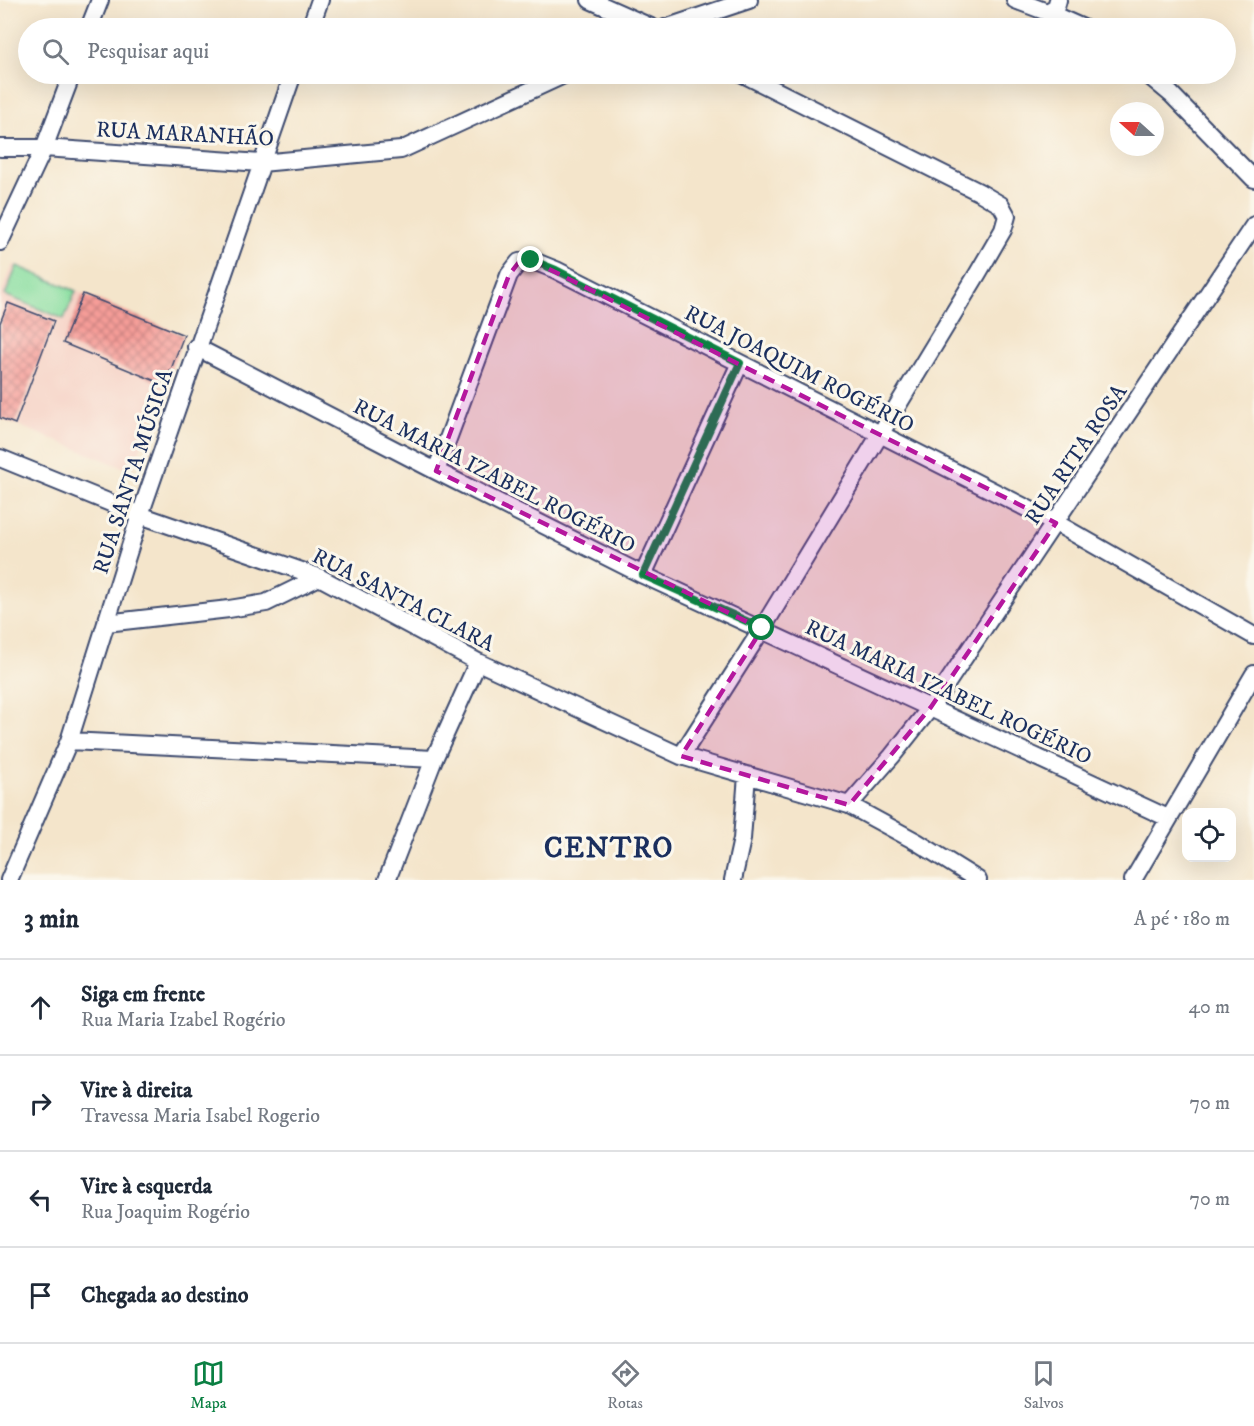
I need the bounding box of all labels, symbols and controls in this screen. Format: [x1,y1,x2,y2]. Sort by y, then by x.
search box [18,18,1236,84]
icon: search [39,35,72,68]
text: Pesquisar aqui [87,38,209,65]
north arrow [1110,102,1164,156]
street label: RUA MARANHÃO [95,115,275,153]
route end [517,246,543,272]
street label: RUA JOAQUIM ROGÉRIO [680,300,919,439]
street label: RUA SANTA MÚSICA [87,364,180,577]
street label: RUA RITA ROSA [1019,379,1134,530]
street label: RUA MARIA IZABEL ROGÉRIO [349,393,640,559]
street label: RUA SANTA CLARA [307,543,500,659]
route start [748,614,774,640]
street label: RUA MARIA IZABEL ROGÉRIO [801,614,1096,771]
map controls [1182,808,1236,862]
button: locate [1182,808,1236,862]
district label: CENTRO [544,831,674,866]
text: 3 min [24,903,79,936]
text: A pé · 180 m [1134,907,1230,932]
text: Siga em frente [81,981,205,1008]
icon: ahead [24,991,57,1024]
text: 40 m [1188,995,1230,1020]
text: Rua Maria Izabel Rogério [81,1008,286,1033]
text: Vire à direita [81,1077,192,1104]
icon: right [24,1087,57,1120]
text: 70 m [1189,1091,1230,1116]
text: Travessa Maria Isabel Rogerio [81,1104,320,1129]
text: Vire à esquerda [81,1173,212,1200]
icon: left [24,1183,57,1216]
text: 70 m [1189,1187,1230,1212]
text: Rua Joaquim Rogério [81,1200,250,1225]
icon: arrive [24,1279,57,1312]
text: Chegada ao destino [81,1282,248,1309]
tab: Mapa [190,1357,227,1413]
tab: Rotas [607,1357,643,1413]
tab: Salvos [1024,1357,1064,1413]

